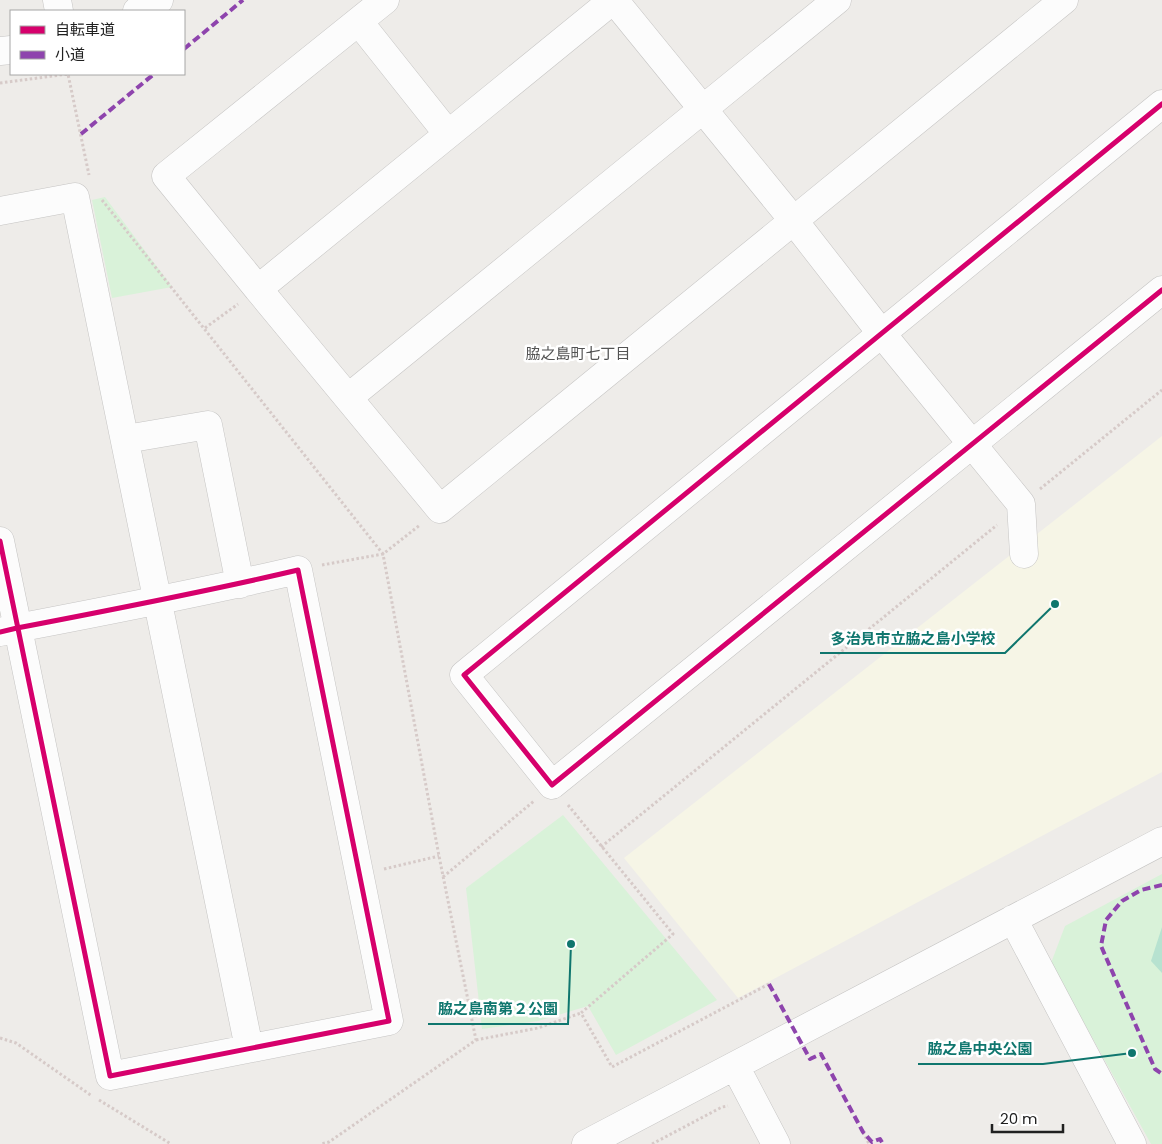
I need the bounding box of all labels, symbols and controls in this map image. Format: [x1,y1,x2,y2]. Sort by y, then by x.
legend [10,10,185,75]
text: 自転車道 [55,19,115,40]
text: 小道 [55,44,85,65]
district label: 脇之島町七丁目 [525,343,631,364]
callout: 多治見市立脇之島小学校 [820,623,1005,653]
text: 多治見市立脇之島小学校 [830,628,996,649]
callout: 脇之島南第２公園 [428,994,568,1024]
text: 脇之島南第２公園 [438,998,558,1019]
callout: 脇之島中央公園 [918,1034,1043,1064]
text: 脇之島中央公園 [927,1038,1033,1059]
scale bar [992,1102,1063,1134]
text: 20 m [1000,1108,1038,1129]

